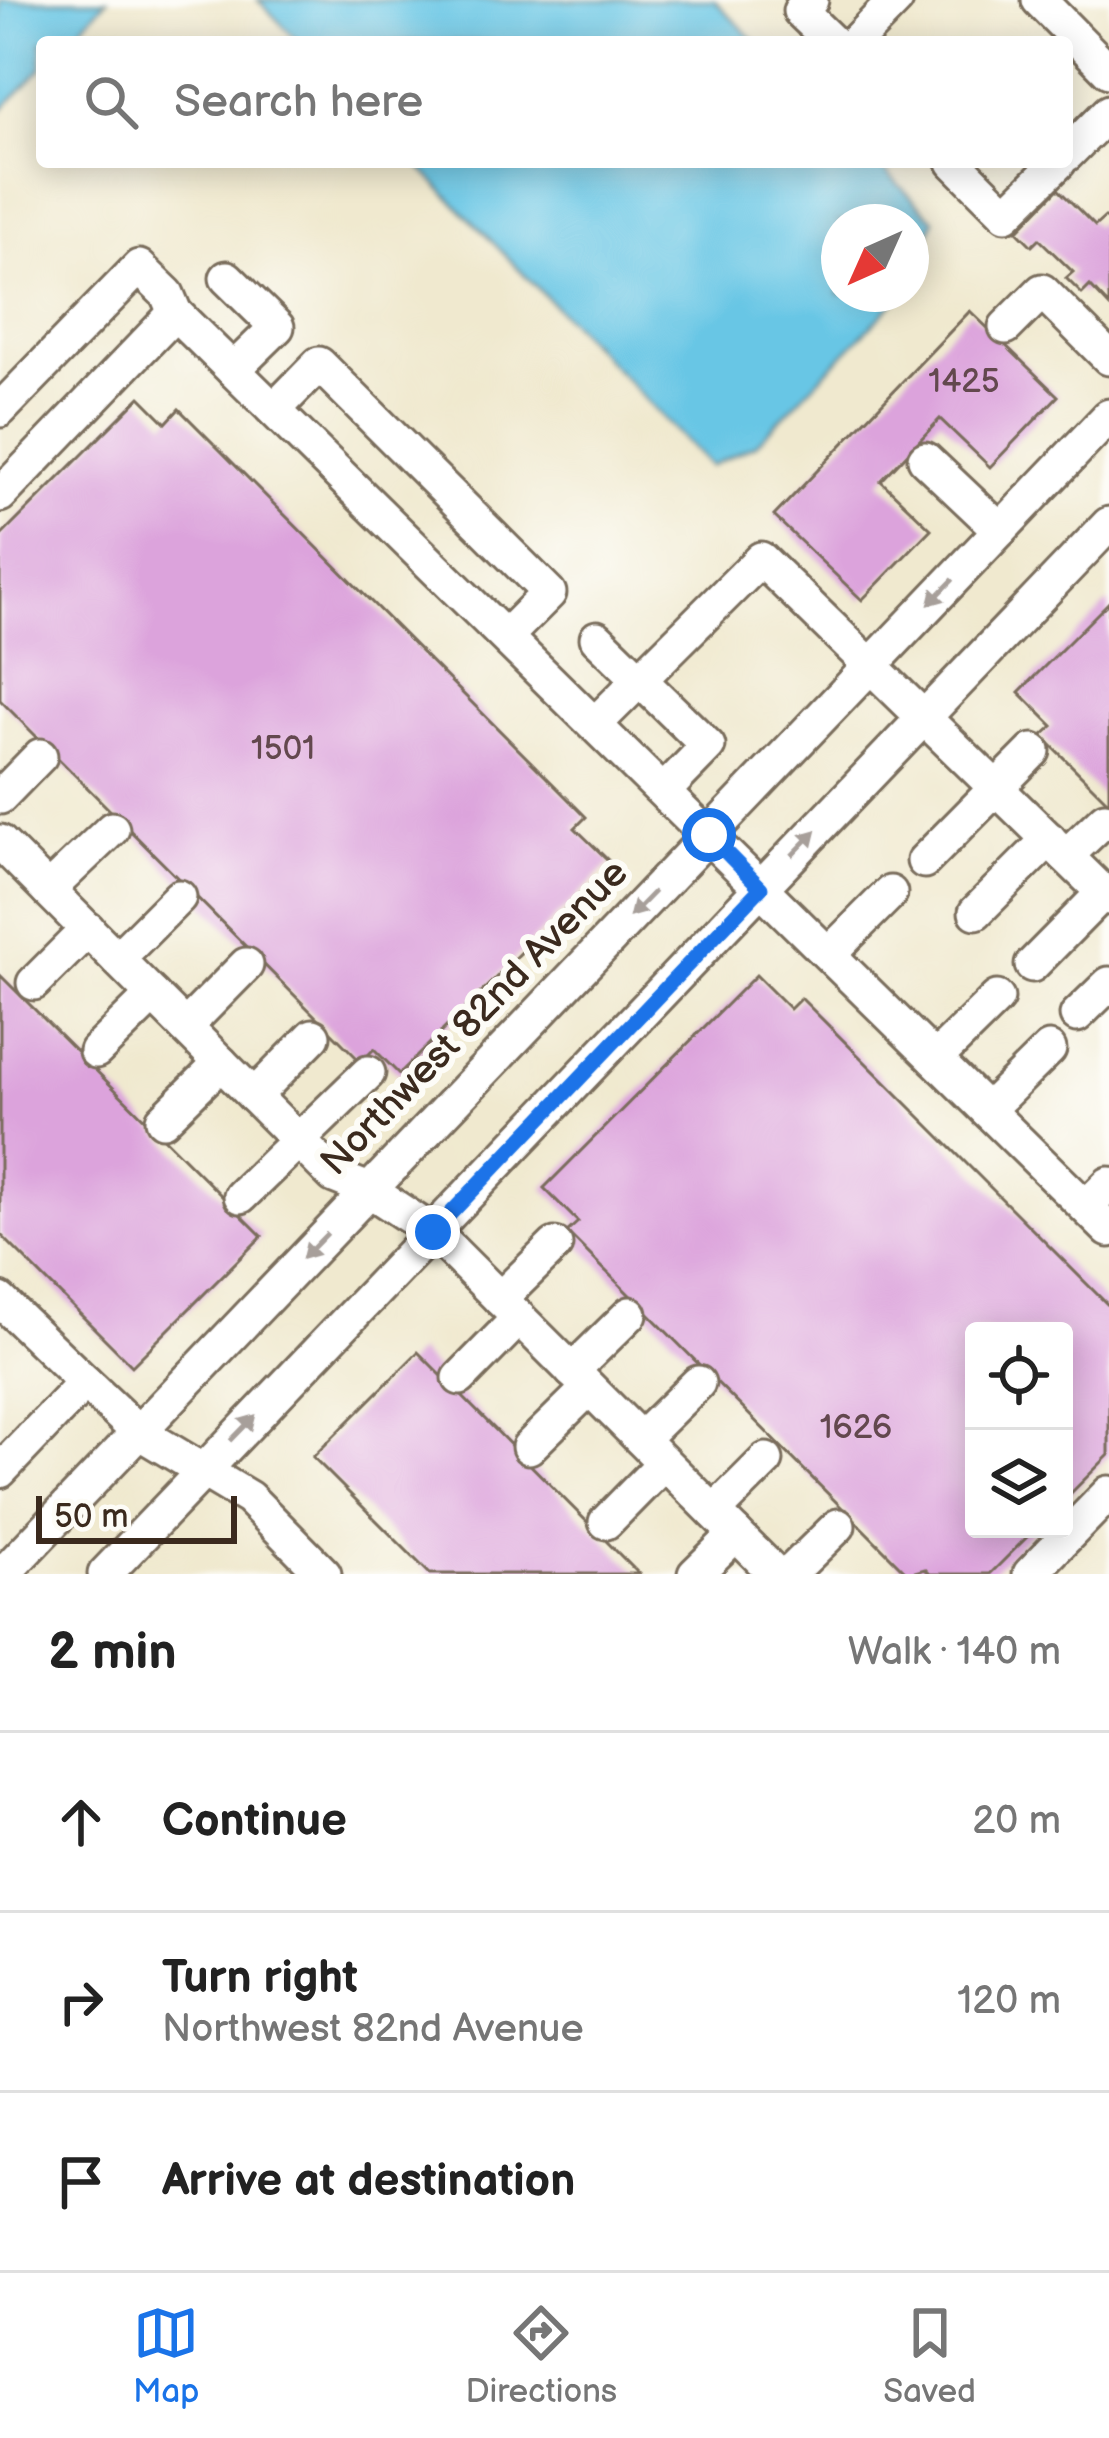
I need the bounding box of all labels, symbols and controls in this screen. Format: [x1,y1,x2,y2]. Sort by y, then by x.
search box [36,36,1073,168]
icon: search [78,69,144,135]
text: Search here [174,75,423,130]
north arrow [821,204,929,312]
house number: 1425 [928,362,1000,402]
one-way arrow [927,577,955,606]
house number: 1501 [251,729,315,769]
route start [682,808,736,862]
one-way arrow [790,829,817,858]
street label: Northwest 82nd Avenue [312,850,638,1186]
one-way arrow [629,889,657,918]
route end [406,1205,460,1259]
one-way arrow [301,1231,329,1260]
map controls [965,1322,1073,1538]
button: locate [965,1322,1073,1430]
house number: 1626 [820,1408,892,1448]
one-way arrow [229,1414,257,1443]
button: layers [965,1430,1073,1538]
scale bar [36,1490,237,1543]
text: 50 m [54,1497,129,1537]
text: 2 min [48,1622,177,1683]
text: Walk · 140 m [848,1629,1061,1676]
icon: ahead [48,1789,114,1855]
text: Continue [162,1794,347,1849]
text: 20 m [972,1798,1061,1845]
text: Turn right [162,1951,358,2006]
icon: right [48,1969,114,2035]
text: 120 m [957,1978,1061,2025]
text: Northwest 82nd Avenue [162,2006,584,2053]
icon: arrive [48,2149,114,2215]
text: Arrive at destination [162,2154,575,2209]
tab: Map [133,2300,199,2412]
tab: Directions [466,2300,617,2412]
tab: Saved [883,2300,976,2412]

